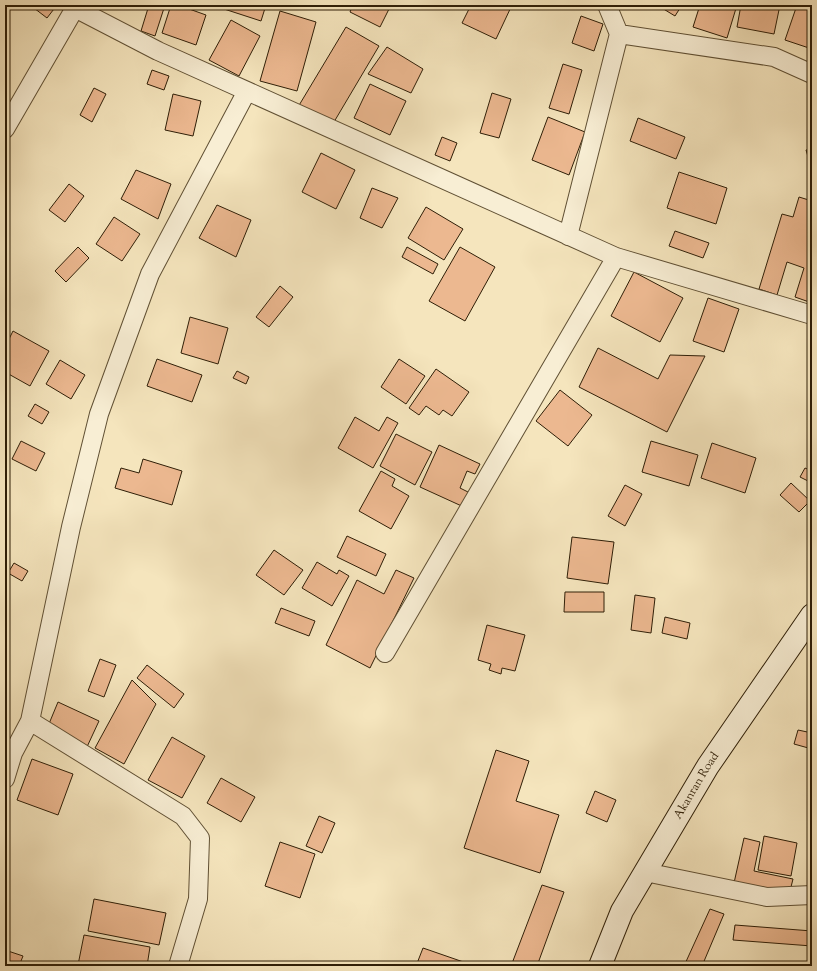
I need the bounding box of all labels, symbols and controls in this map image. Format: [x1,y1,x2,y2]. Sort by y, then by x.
street label: Akanran Road [669,748,724,823]

